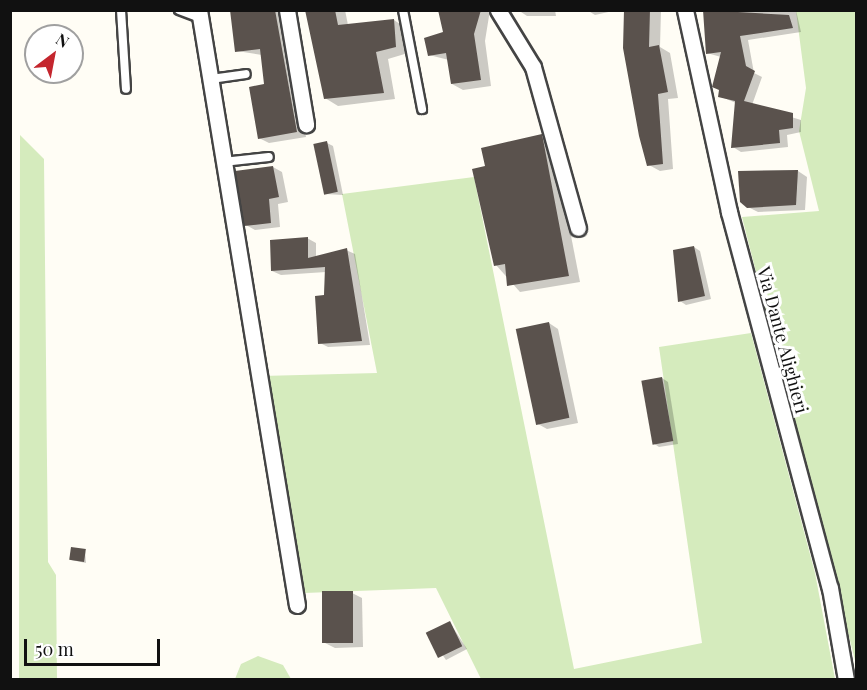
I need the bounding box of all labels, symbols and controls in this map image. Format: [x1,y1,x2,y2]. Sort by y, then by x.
north arrow [24,24,84,84]
text: N [52,28,73,52]
street label: Via Dante Alighieri [753,264,813,416]
scale bar [27,627,164,665]
text: 50 m [35,637,74,661]

